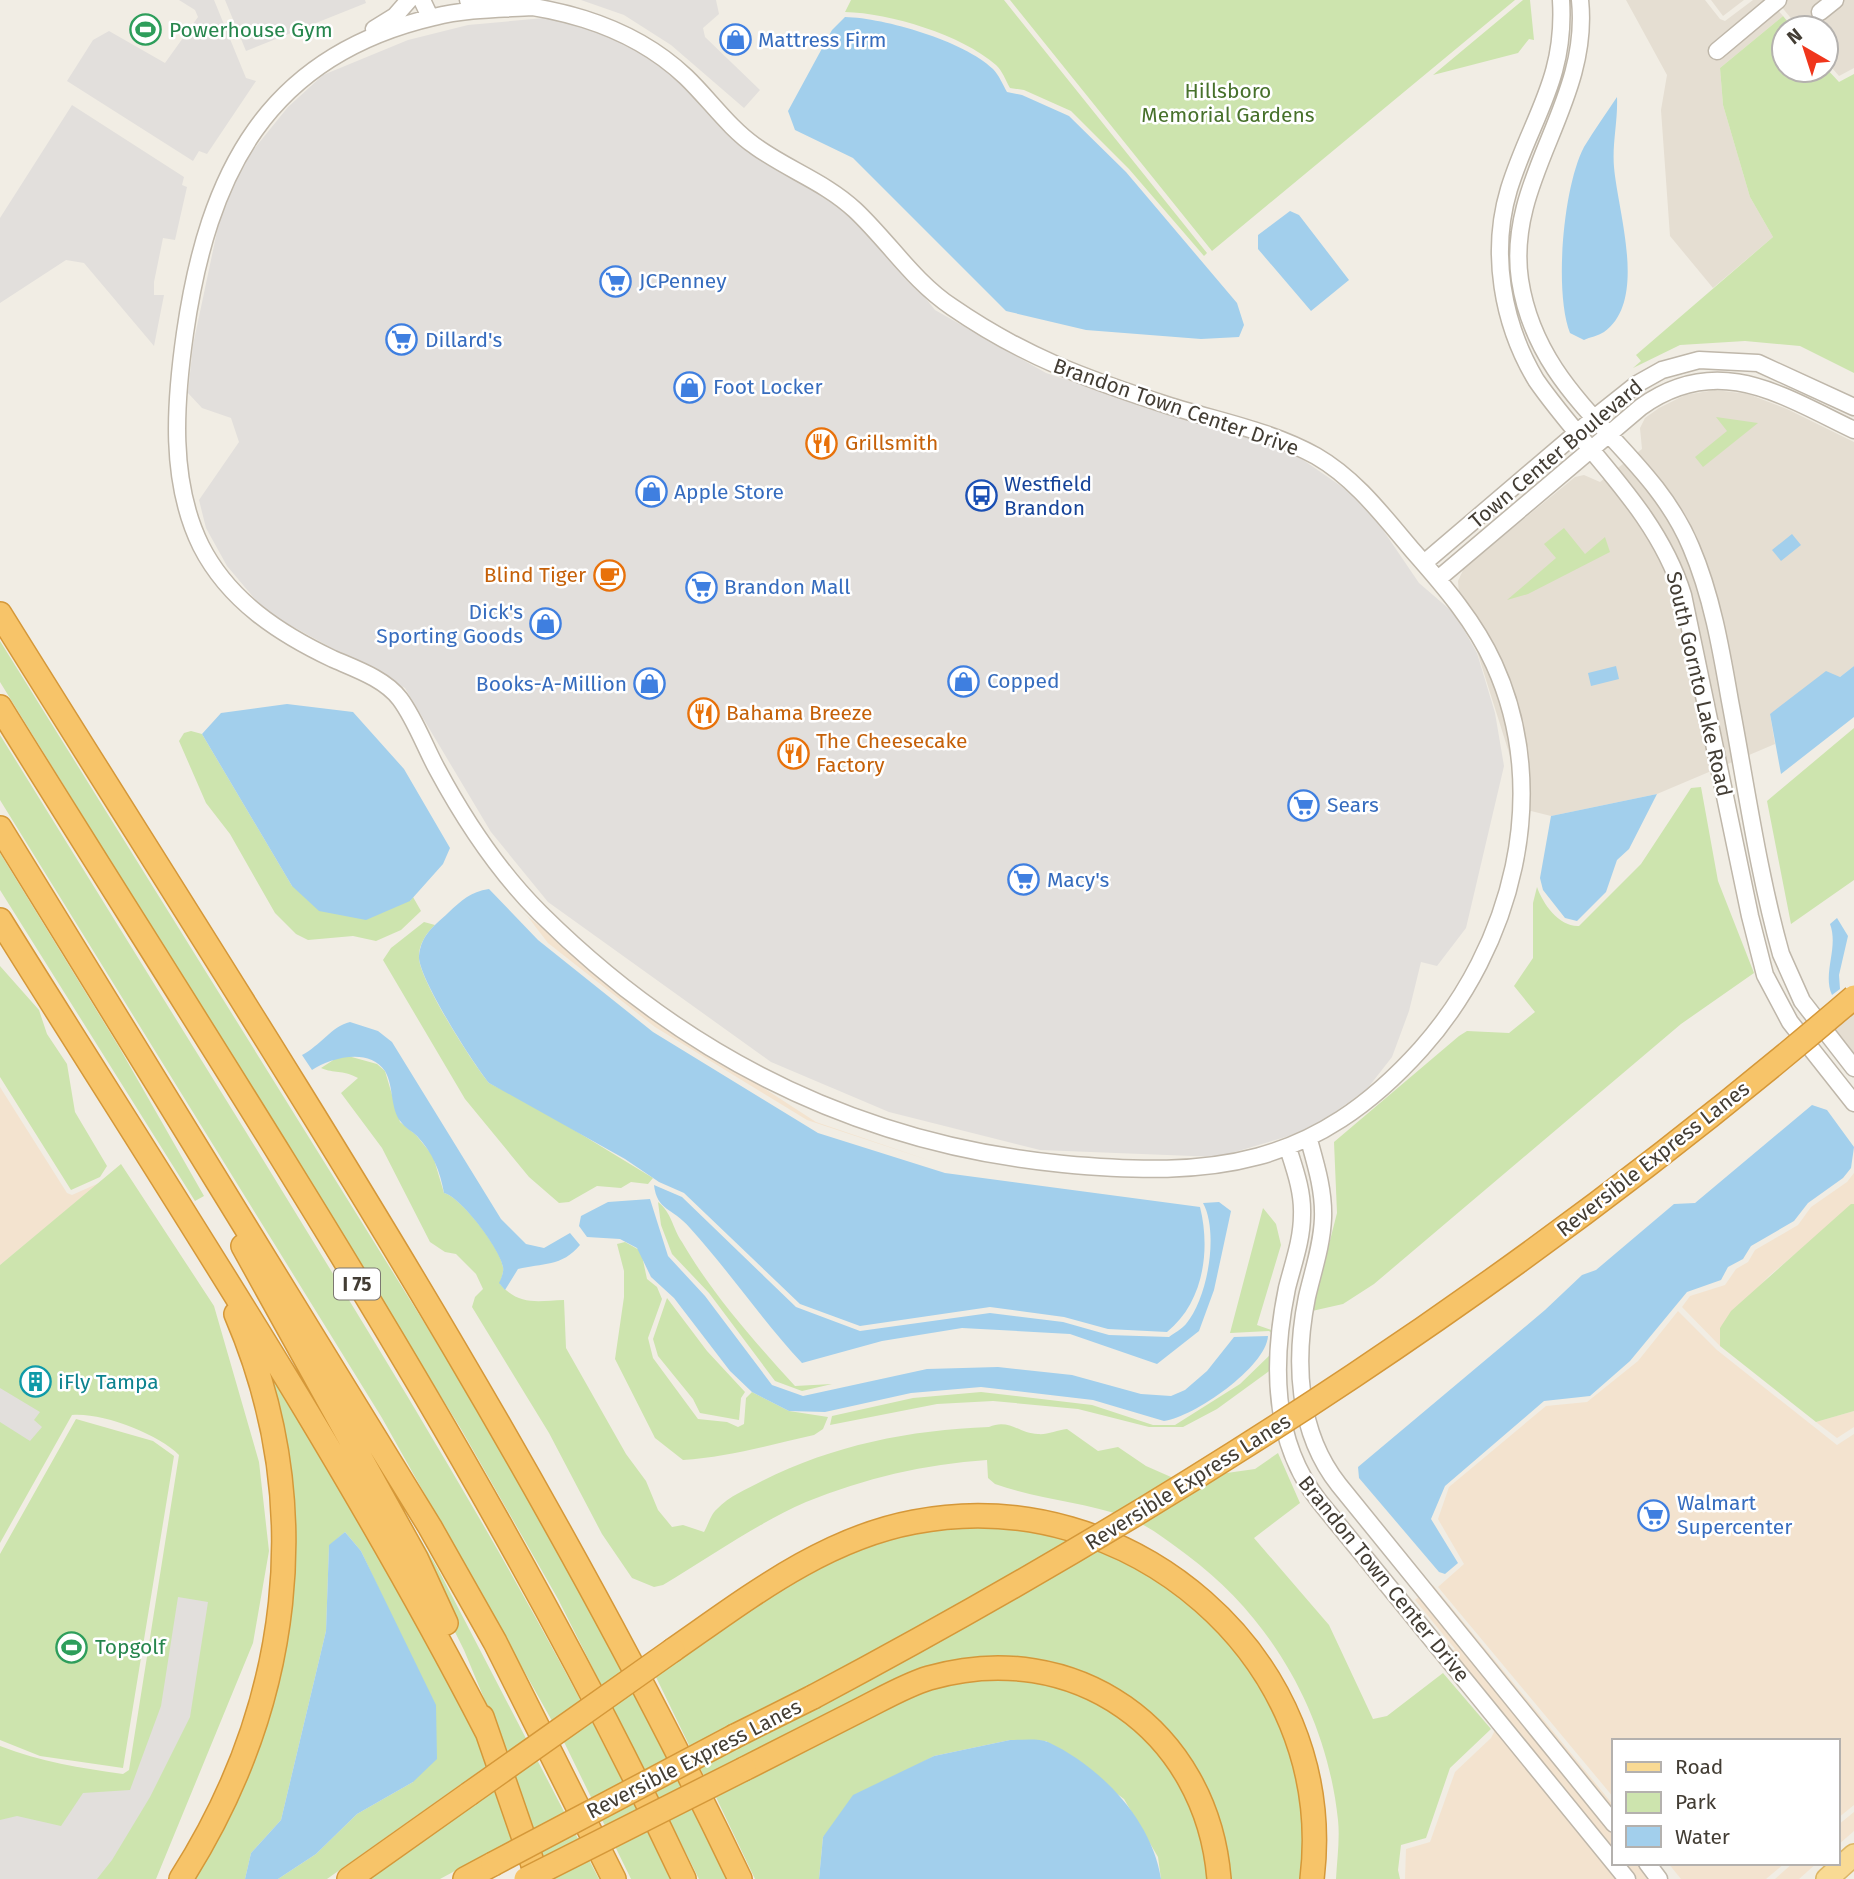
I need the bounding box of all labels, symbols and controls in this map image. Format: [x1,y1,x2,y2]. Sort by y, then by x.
sports icon: Powerhouse Gym [129,13,163,47]
north arrow [1770,14,1840,84]
place label: Powerhouse Gym [169,17,333,43]
shop icon: Mattress Firm [718,23,752,57]
text: N [1782,23,1807,49]
place label: Mattress Firm [758,27,886,53]
park label: Hillsboro Memorial Gardens [1141,78,1315,128]
supermarket icon: JCPenney [599,264,633,298]
place label: JCPenney [639,268,727,294]
supermarket icon: Dillard's [385,323,419,357]
place label: Dillard's [425,327,502,353]
street label: Brandon Town Center Drive [1050,353,1302,461]
shop icon: Foot Locker [673,370,707,404]
place label: Foot Locker [713,374,823,400]
street label: Town Center Boulevard [1464,374,1648,534]
restaurant icon: Grillsmith [805,426,839,460]
place label: Grillsmith [845,430,938,456]
place label: Westfield Brandon [1004,471,1092,521]
shop icon: Apple Store [634,475,668,509]
place label: Apple Store [674,479,784,505]
bus stop icon: Westfield Brandon [964,479,998,513]
cafe icon: Blind Tiger [592,558,626,592]
place label: Blind Tiger [484,562,586,588]
street label: South Gornto Lake Road [1660,569,1738,799]
supermarket icon: Brandon Mall [684,570,718,604]
place label: Brandon Mall [724,574,850,600]
place label: Dick's Sporting Goods [376,599,523,649]
shop icon: Dick's Sporting Goods [529,607,563,641]
shop icon: Copped [947,664,981,698]
shop icon: Books-A-Million [633,667,667,701]
place label: Copped [987,668,1060,694]
place label: Books-A-Million [476,671,627,697]
restaurant icon: Bahama Breeze [686,696,720,730]
place label: Bahama Breeze [726,700,872,726]
place label: The Cheesecake Factory [816,728,967,778]
restaurant icon: The Cheesecake Factory [776,736,810,770]
supermarket icon: Sears [1287,788,1321,822]
place label: Sears [1327,792,1379,818]
supermarket icon: Macy's [1007,863,1041,897]
place label: Macy's [1047,867,1110,893]
street label: Reversible Express Lanes [1551,1076,1755,1242]
road number: I 75 [334,1268,380,1300]
building icon: iFly Tampa [18,1365,52,1399]
place label: iFly Tampa [58,1369,159,1395]
street label: Reversible Express Lanes [1080,1408,1296,1556]
street label: Brandon Town Center Drive [1293,1470,1475,1688]
place label: Walmart Supercenter [1677,1490,1792,1540]
supermarket icon: Walmart Supercenter [1637,1498,1671,1532]
sports icon: Topgolf [55,1630,89,1664]
place label: Topgolf [95,1634,167,1660]
street label: Reversible Express Lanes [582,1693,806,1824]
legend [1612,1739,1840,1865]
text: Road [1675,1754,1723,1780]
text: Park [1675,1789,1717,1815]
text: Water [1675,1824,1730,1850]

